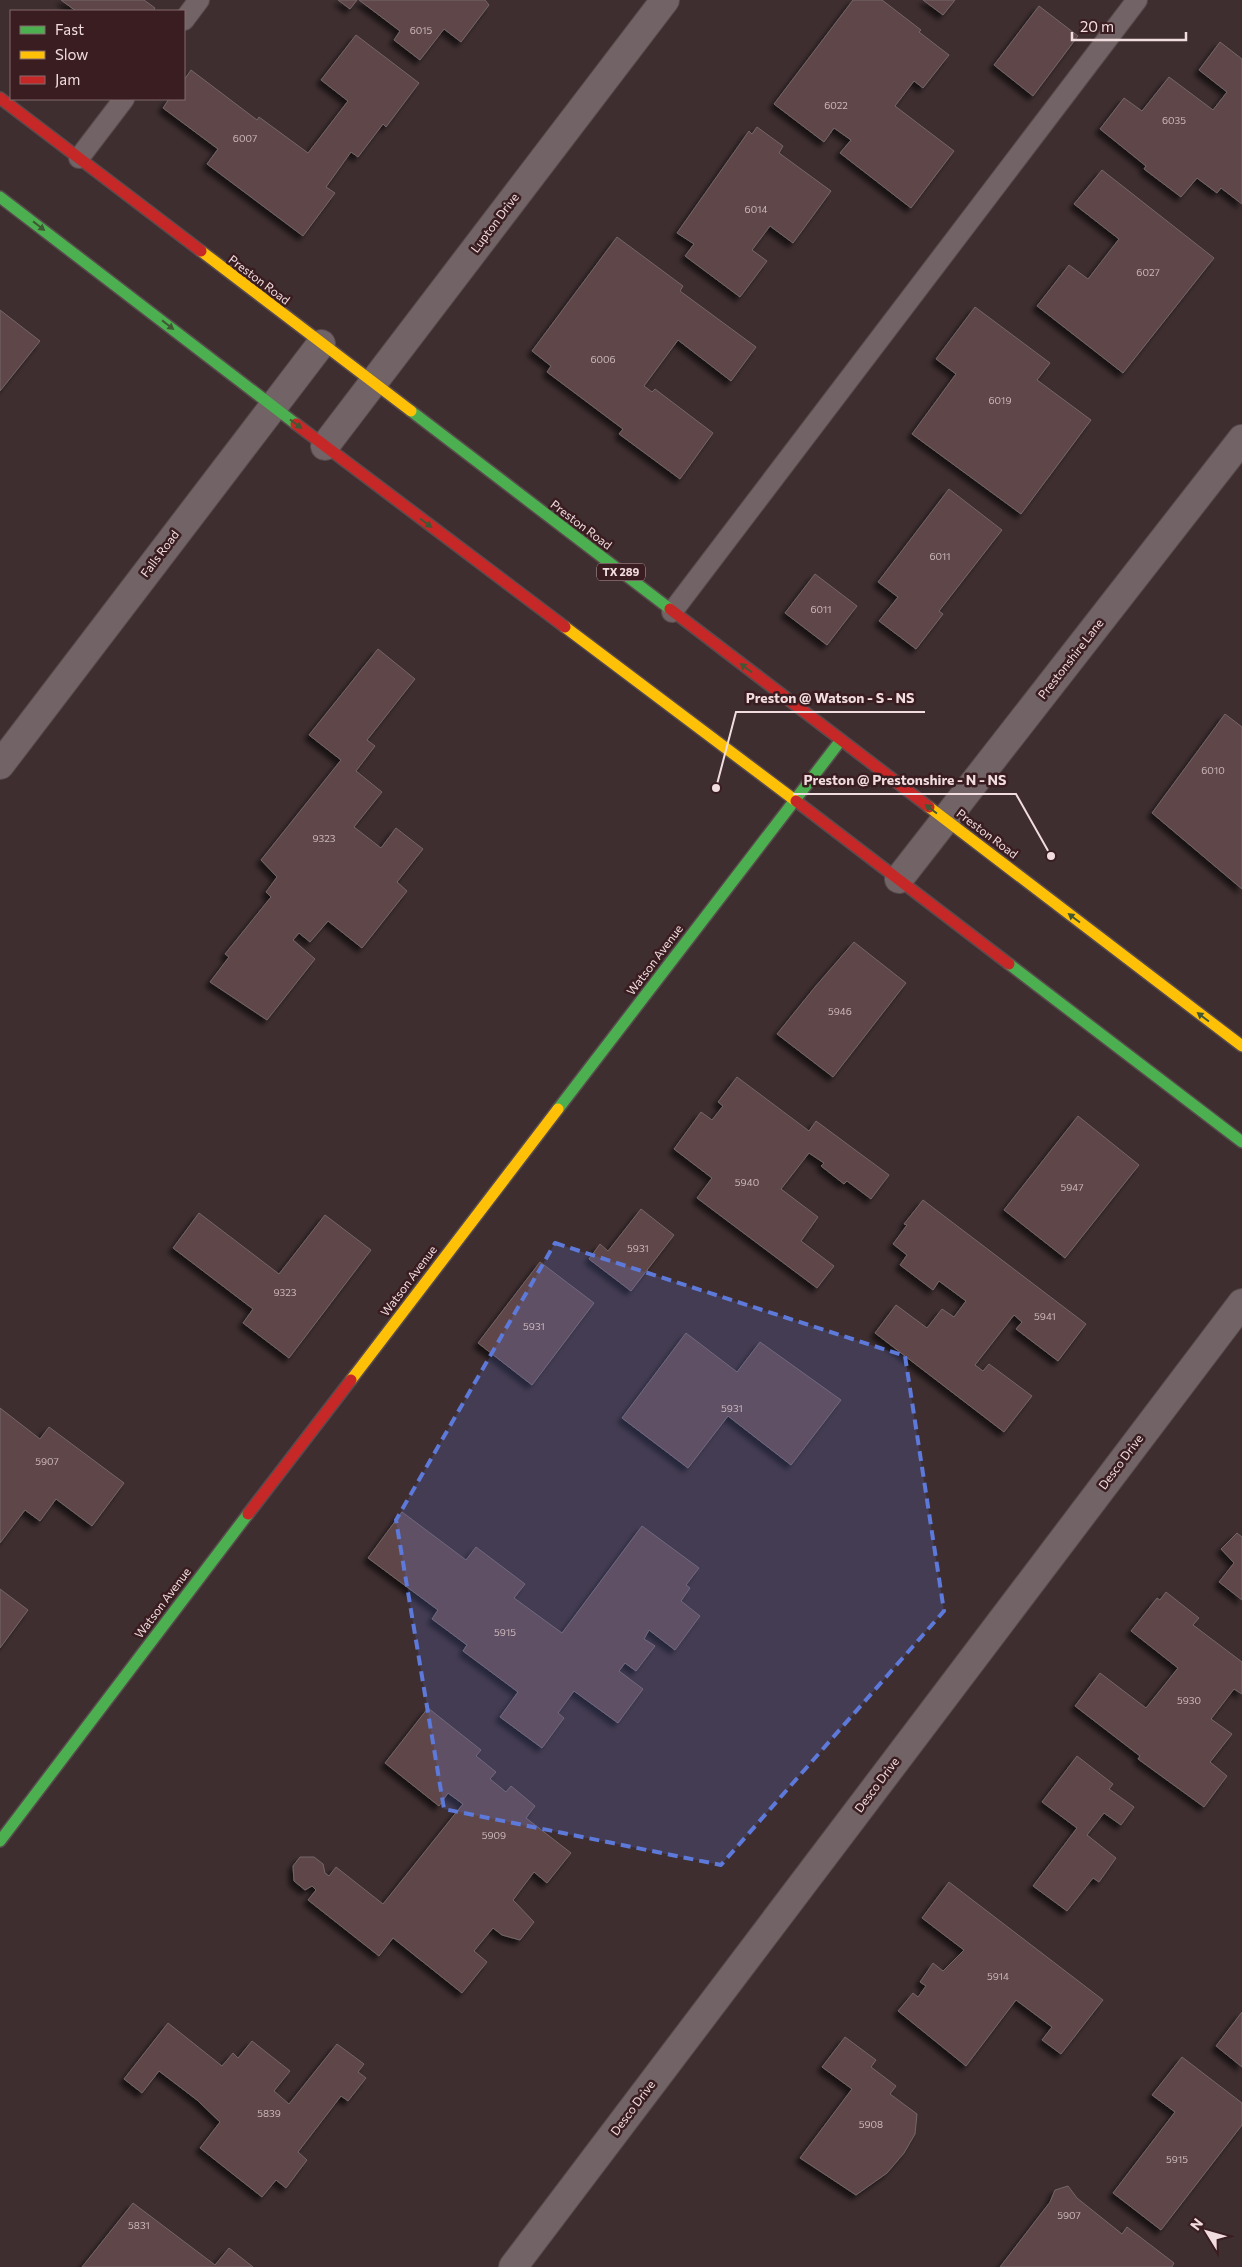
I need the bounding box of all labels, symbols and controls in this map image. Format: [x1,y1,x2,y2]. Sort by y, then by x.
legend [10,10,185,100]
scale bar [1072,10,1186,42]
text: 20 m [1080,17,1114,35]
text: Fast [55,20,84,38]
house number: 6015 [410,24,433,36]
text: Slow [55,45,88,63]
text: Jam [55,70,80,88]
house number: 6022 [824,99,848,111]
house number: 6035 [1162,114,1186,126]
house number: 6007 [233,132,257,144]
street label: Lupton Drive [467,190,521,255]
house number: 6014 [745,203,767,215]
one-way arrow [32,221,45,232]
street label: Preston Road [226,252,293,307]
house number: 6027 [1136,266,1160,278]
one-way arrow [161,320,174,331]
house number: 6006 [590,353,616,365]
house number: 6019 [989,394,1011,406]
one-way arrow [289,419,302,430]
street label: Preston Road [548,497,615,552]
one-way arrow [419,517,432,528]
street label: Falls Road [137,527,181,579]
house number: 6011 [929,550,951,562]
road number: TX 289 [597,564,645,580]
house number: 6011 [810,603,832,615]
street label: Prestonshire Lane [1035,616,1106,701]
one-way arrow [740,662,753,673]
callout: Preston @ Watson - S - NS [736,683,925,712]
text: Preston @ Watson - S - NS [746,689,914,706]
house number: 6010 [1201,764,1225,776]
callout: Preston @ Prestonshire - N - NS [793,765,1016,794]
text: Preston @ Prestonshire - N - NS [804,771,1006,788]
one-way arrow [924,804,938,814]
street label: Preston Road [954,806,1021,861]
house number: 9323 [313,832,336,844]
one-way arrow [1067,913,1081,923]
street label: Watson Avenue [623,921,685,997]
house number: 5946 [828,1005,852,1017]
one-way arrow [1197,1011,1210,1022]
house number: 5940 [735,1176,759,1188]
house number: 5947 [1061,1181,1083,1193]
street label: Watson Avenue [377,1242,439,1318]
house number: 5931 [627,1242,649,1254]
house number: 9323 [274,1286,297,1298]
house number: 5941 [1034,1310,1056,1322]
house number: 5931 [523,1320,545,1332]
house number: 5931 [721,1402,743,1414]
street label: Desco Drive [1095,1431,1145,1492]
house number: 5907 [35,1455,59,1467]
street label: Watson Avenue [131,1564,193,1640]
house number: 5915 [494,1626,516,1638]
house number: 5930 [1177,1694,1201,1706]
street label: Desco Drive [851,1754,901,1815]
house number: 5909 [482,1829,506,1841]
house number: 5914 [987,1970,1009,1982]
street label: Desco Drive [607,2077,657,2138]
house number: 5839 [257,2107,281,2119]
house number: 5908 [859,2118,883,2130]
house number: 5915 [1166,2153,1188,2165]
north arrow [1182,2207,1232,2257]
house number: 5907 [1057,2209,1081,2221]
text: N [1186,2215,1206,2233]
house number: 5831 [128,2219,150,2231]

